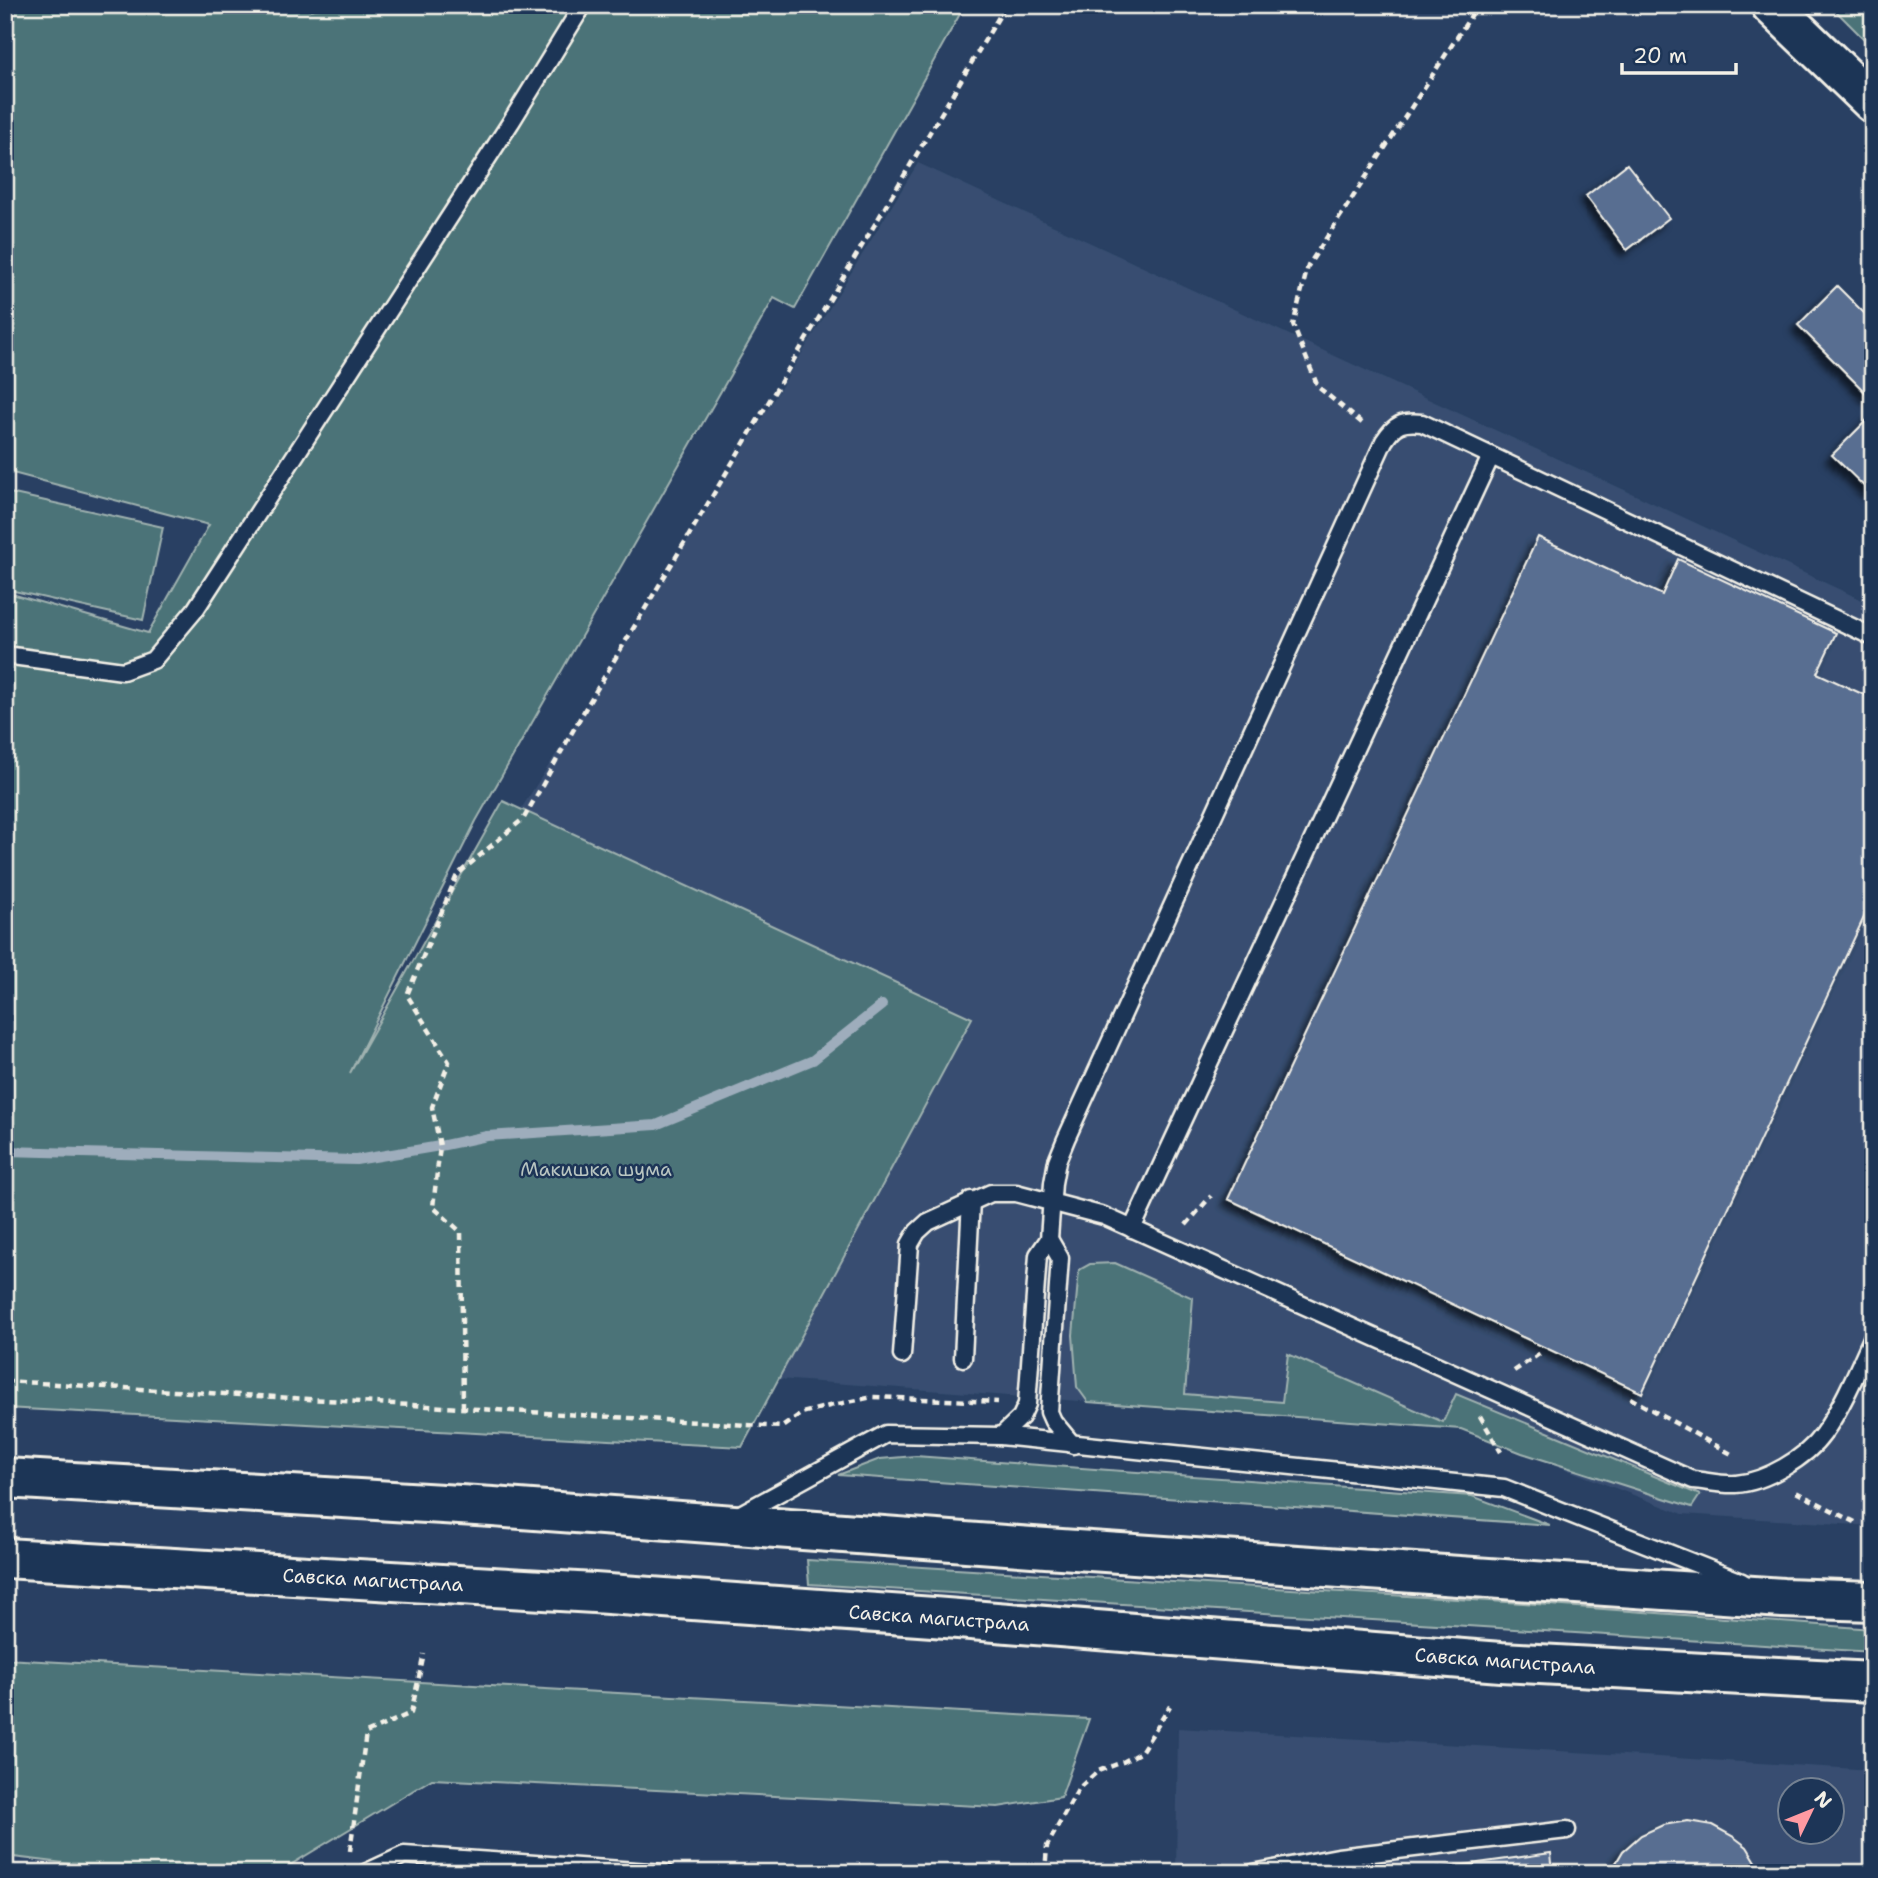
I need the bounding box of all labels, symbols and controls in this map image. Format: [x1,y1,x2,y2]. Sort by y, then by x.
scale bar [1622,32,1736,76]
text: 20 m [1633,42,1687,70]
park label: Макишка шума [520,1157,672,1182]
street label: Савска магистрала [282,1563,464,1597]
street label: Савска магистрала [848,1599,1030,1637]
street label: Савска магистрала [1414,1642,1596,1680]
north arrow [1776,1776,1846,1846]
text: N [1809,1786,1837,1814]

